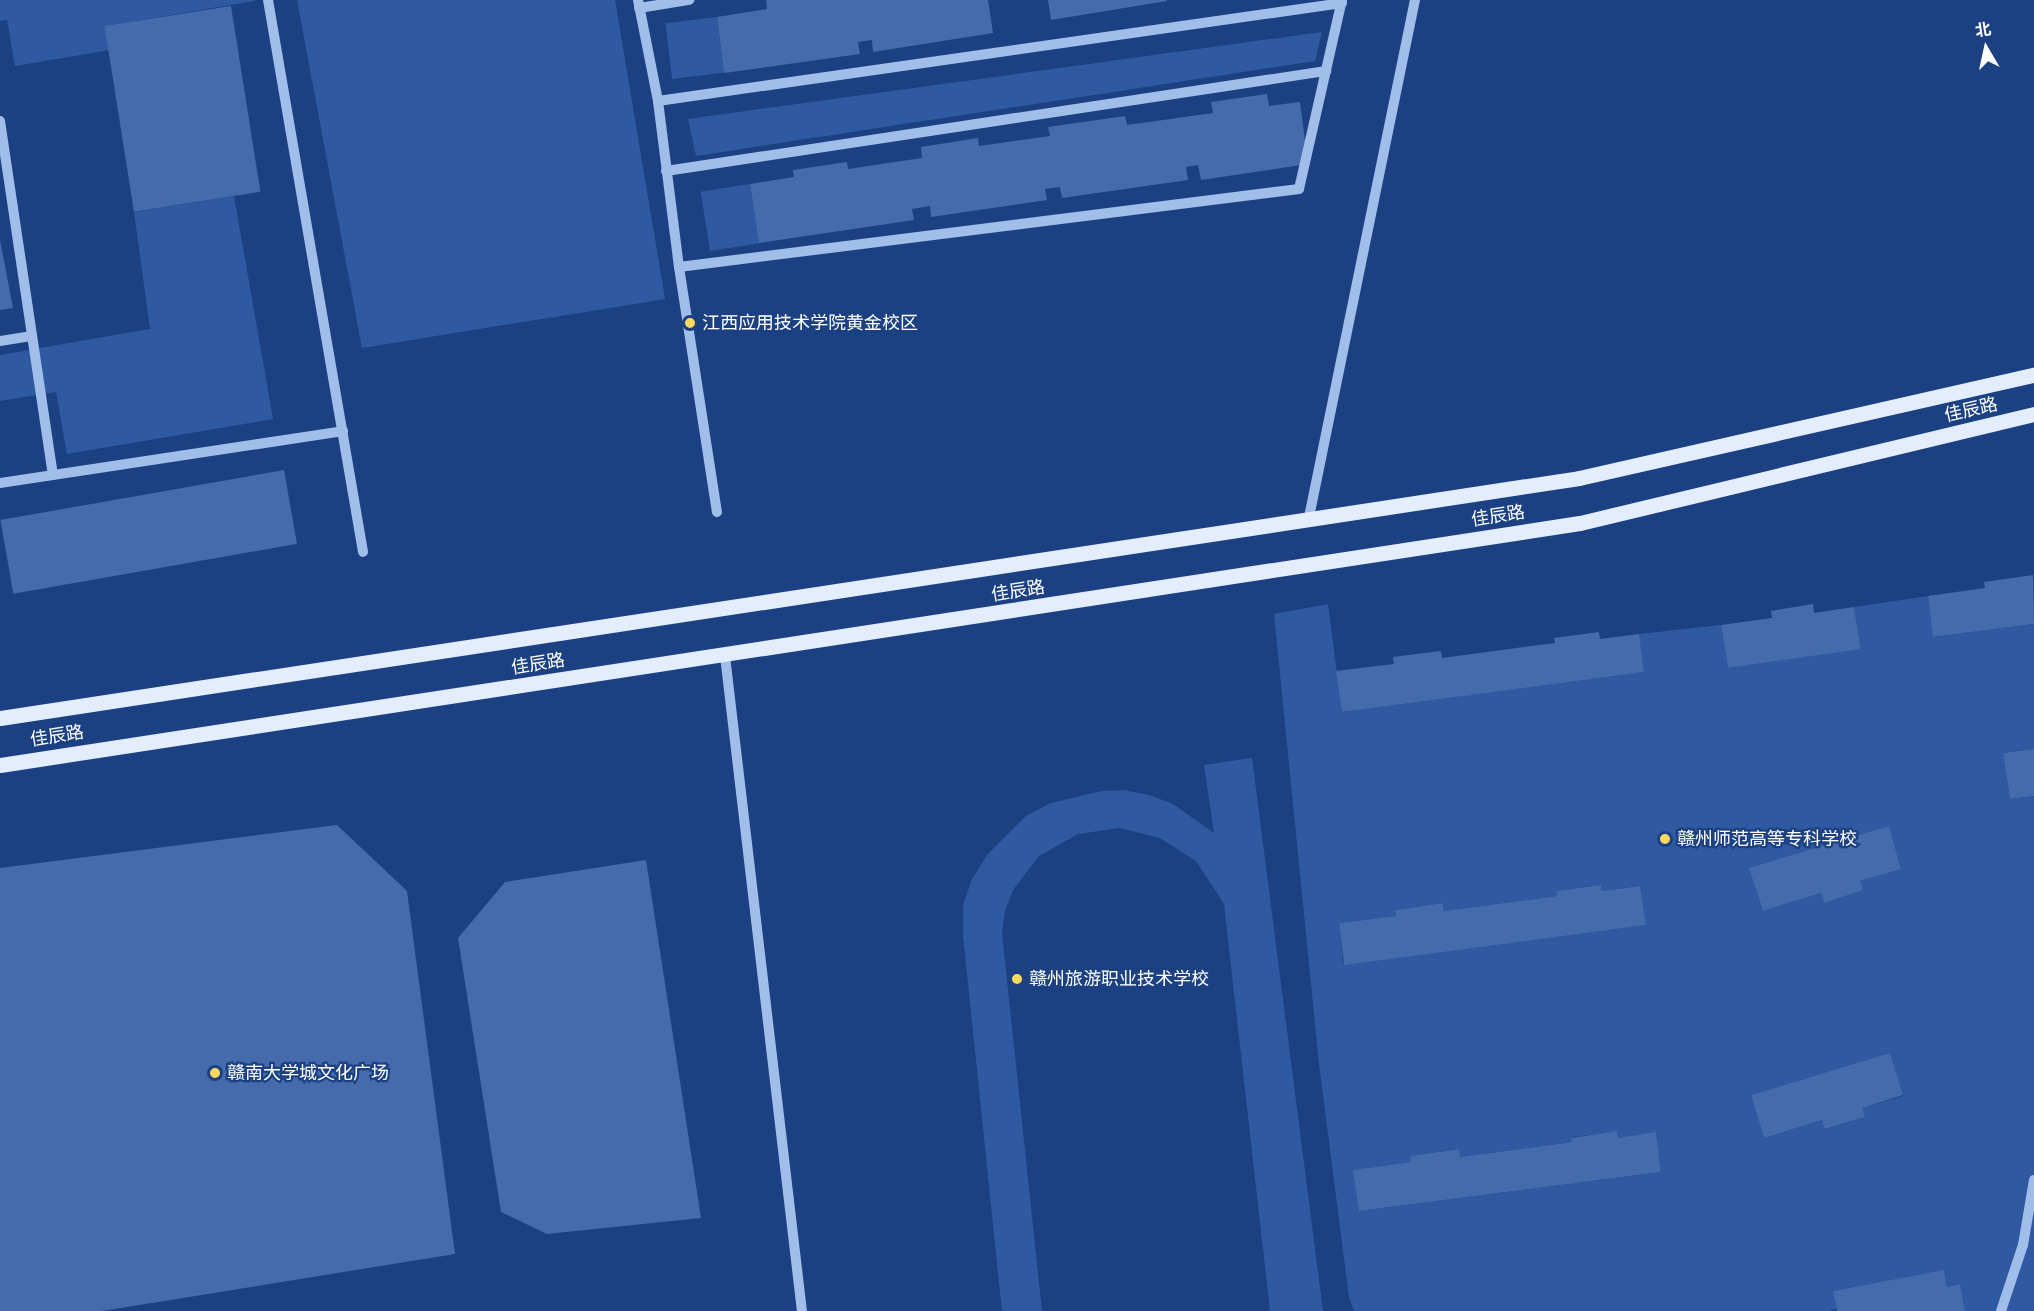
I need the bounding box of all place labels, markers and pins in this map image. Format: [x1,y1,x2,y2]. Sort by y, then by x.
place label: 江西应用技术学院黄金校区 [702,312,918,334]
marker: 江西应用技术学院黄金校区 [683,316,697,330]
place label: 赣州师范高等专科学校 [1677,828,1857,850]
marker: 赣州师范高等专科学校 [1658,832,1672,846]
place label: 赣州旅游职业技术学校 [1029,968,1209,990]
marker: 赣州旅游职业技术学校 [1010,972,1024,986]
place label: 赣南大学城文化广场 [227,1062,389,1084]
marker: 赣南大学城文化广场 [208,1066,222,1080]

